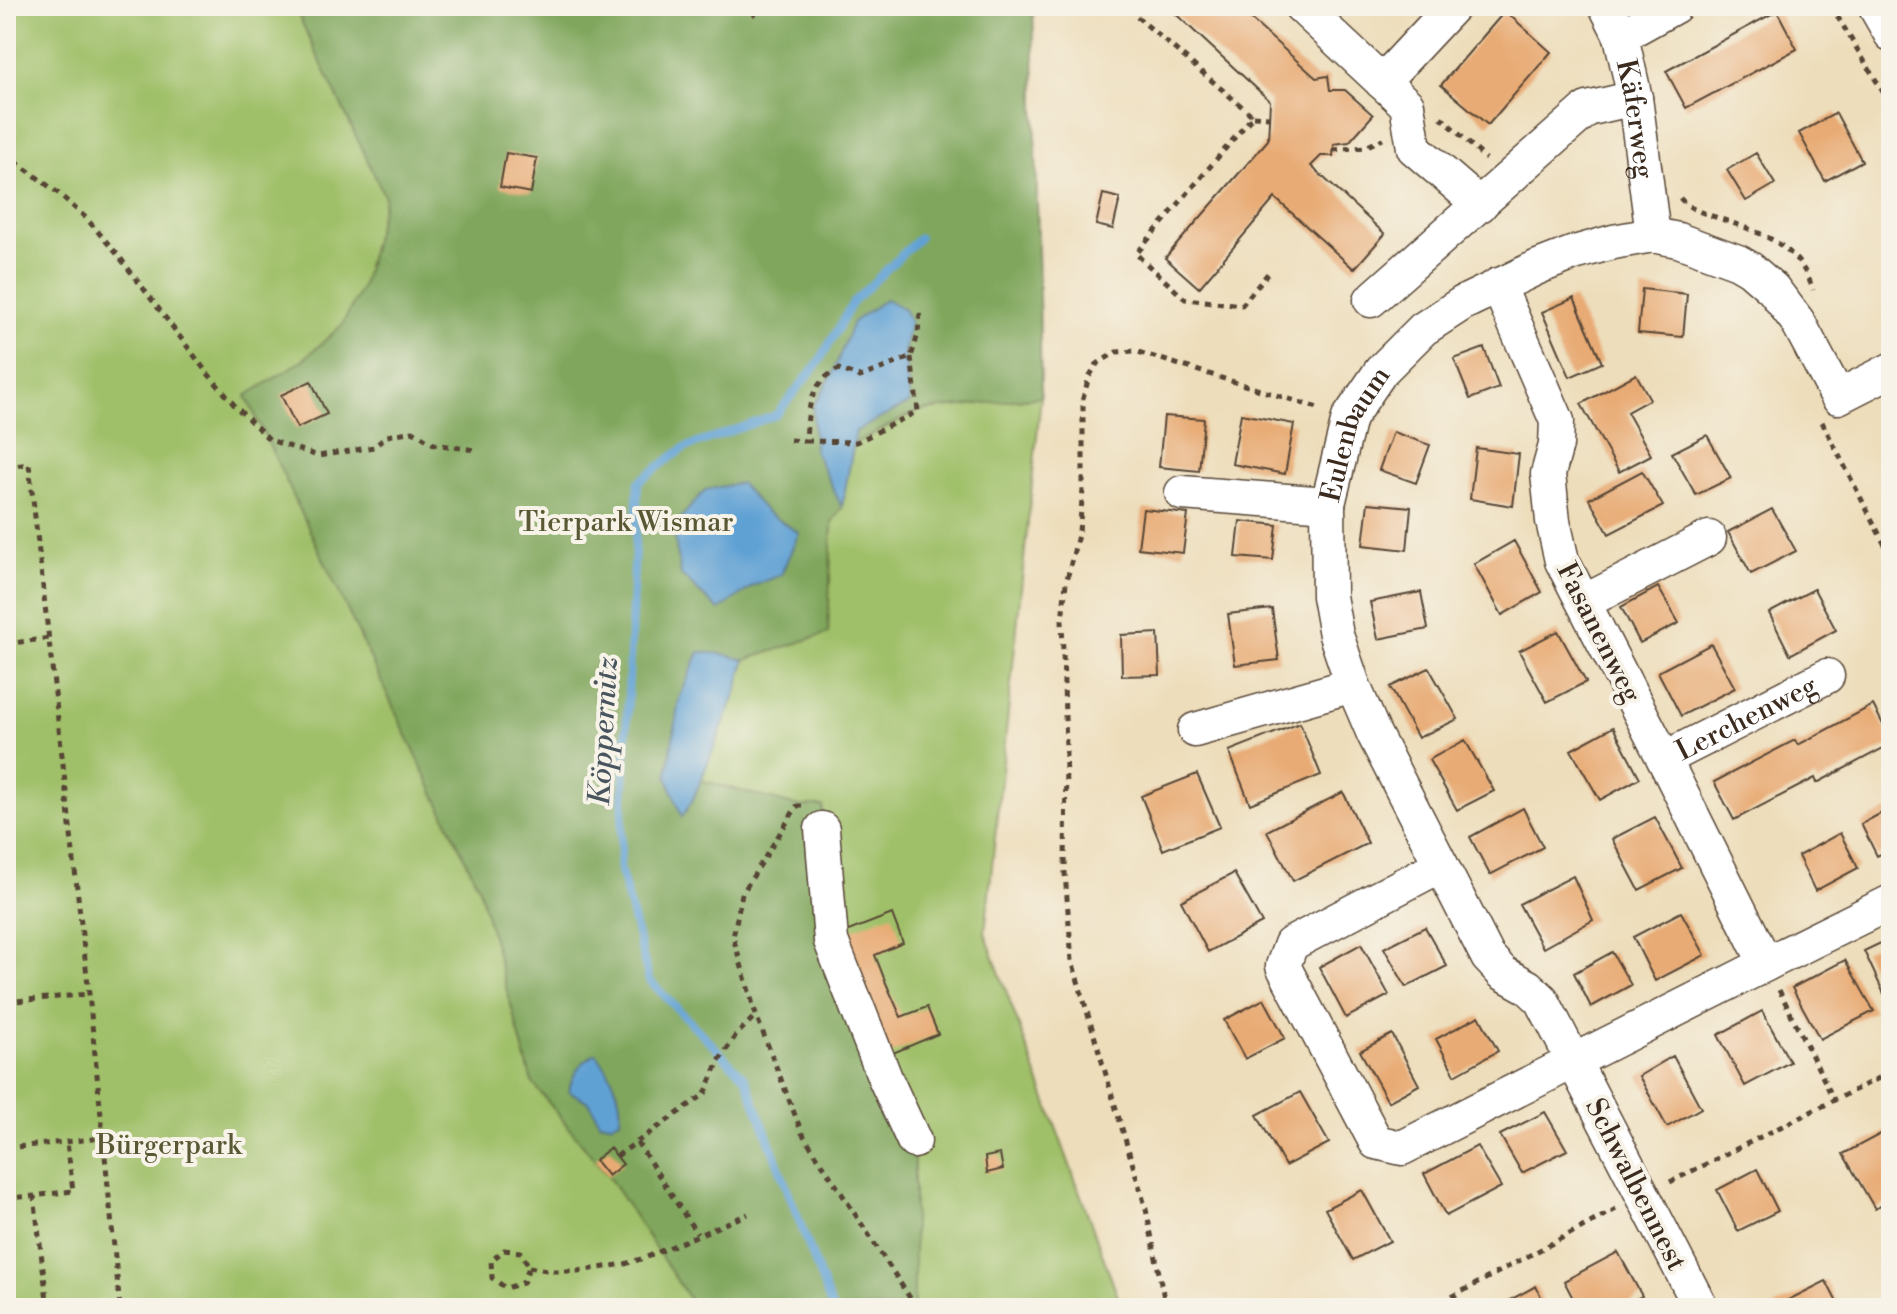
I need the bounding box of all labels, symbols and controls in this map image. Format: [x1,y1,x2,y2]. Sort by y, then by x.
street label: Käferweg [1608,56,1661,181]
street label: Eulenbaum [1313,360,1398,506]
park label: Tierpark Wismar [519,505,733,540]
street label: Fasanenweg [1548,557,1649,709]
water label: Köppernitz [581,655,627,807]
street label: Lerchenweg [1670,668,1824,769]
street label: Schwalbennest [1577,1093,1694,1277]
park label: Bürgerpark [95,1128,243,1163]

